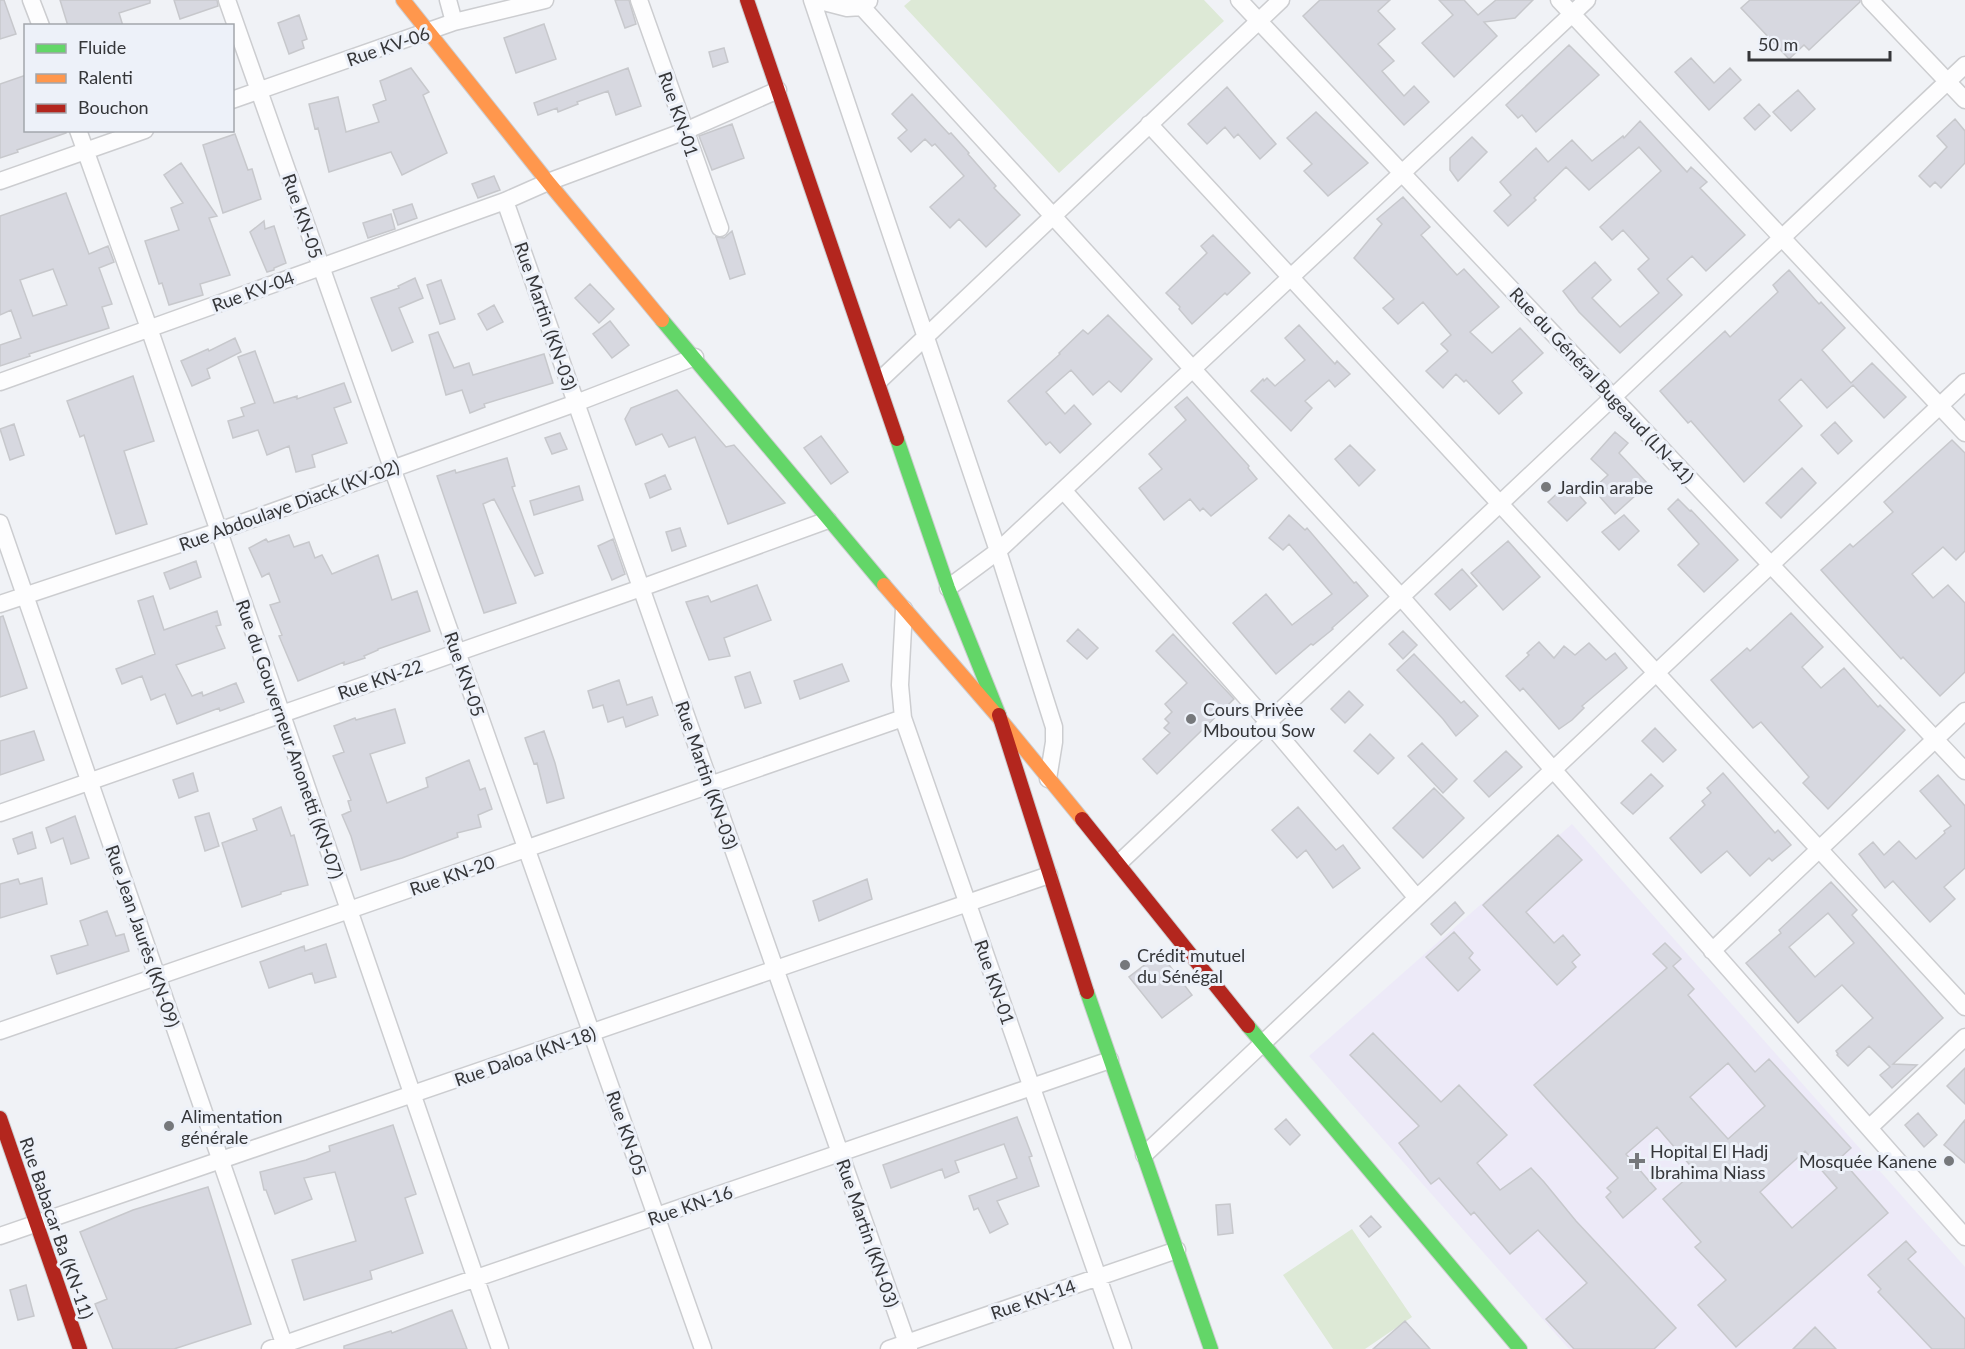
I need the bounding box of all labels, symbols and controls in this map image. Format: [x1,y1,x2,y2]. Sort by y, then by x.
street label: Rue KV-06 [344,22,432,70]
legend [24,24,234,132]
scale bar [1749,24,1890,62]
text: 50 m [1758,33,1798,55]
text: Fluide [78,36,126,58]
text: Ralenti [78,66,133,88]
street label: Rue KN-01 [654,69,704,159]
text: Bouchon [78,96,149,118]
street label: Rue KN-05 [278,171,328,261]
street label: Rue Martin (KN-03) [510,239,582,393]
street label: Rue KV-04 [209,266,297,316]
street label: Rue du Général Bugeaud (LN-41) [1505,282,1699,488]
street label: Rue Abdoulaye Diack (KV-02) [176,455,402,555]
place label: Jardin arabe [1558,476,1653,498]
marker: Jardin arabe [1539,480,1553,494]
street label: Rue du Gouverneur Anonetti (KN-07) [232,596,348,882]
street label: Rue KN-05 [440,629,490,719]
street label: Rue KN-22 [335,654,425,704]
street label: Rue Martin (KN-03) [671,698,743,852]
place label: Cours Privèe Mboutou Sow [1203,698,1315,741]
marker: Cours Privèe Mboutou Sow [1184,712,1198,726]
street label: Rue Jean Jaurès (KN-09) [101,842,185,1030]
street label: Rue KN-20 [407,850,497,900]
street label: Rue KN-01 [970,937,1020,1027]
place label: Crédit mutuel du Sénégal [1137,944,1245,987]
marker: Crédit mutuel du Sénégal [1118,958,1132,972]
street label: Rue Daloa (KN-18) [451,1021,599,1091]
street label: Rue KN-05 [602,1088,652,1178]
place label: Alimentation générale [181,1105,283,1148]
marker: Alimentation générale [162,1119,176,1133]
street label: Rue Babacar Ba (KN-11) [16,1134,98,1322]
place label: Hopital El Hadj Ibrahima Niass [1650,1140,1768,1183]
place label: Mosquée Kanene [1799,1150,1937,1172]
marker: Hopital El Hadj Ibrahima Niass [1628,1152,1646,1170]
marker: Mosquée Kanene [1942,1154,1956,1168]
street label: Rue Martin (KN-03) [832,1156,904,1310]
street label: Rue KN-16 [645,1180,735,1230]
street label: Rue KN-14 [988,1274,1078,1324]

